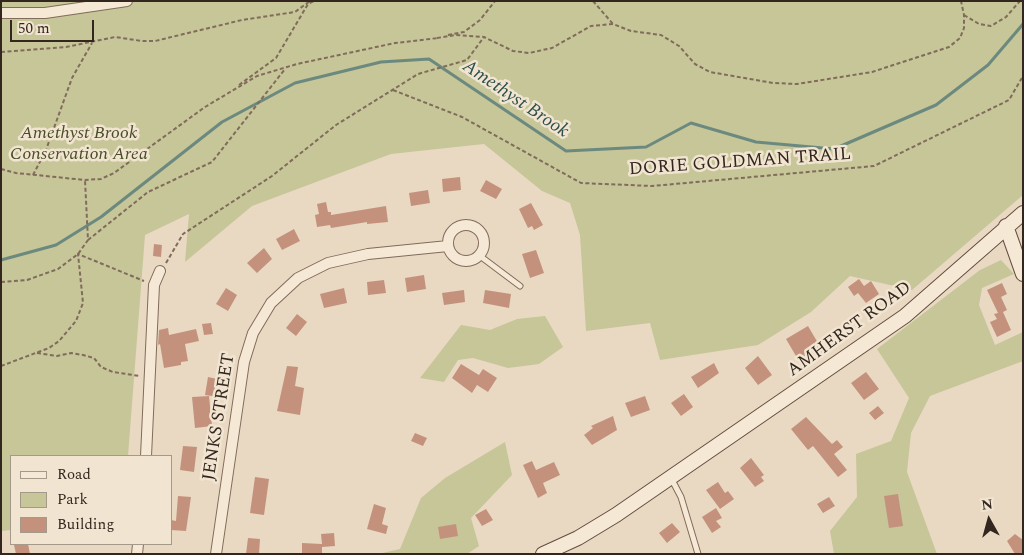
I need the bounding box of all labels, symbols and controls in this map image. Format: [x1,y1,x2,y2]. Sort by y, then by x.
scale bar [12,10,96,42]
text: 50 m [18,17,50,40]
water label: Amethyst Brook [458,56,572,144]
park label: Amethyst Brook Conservation Area [10,123,148,166]
street label: DORIE GOLDMAN TRAIL [628,144,852,182]
street label: AMHERST ROAD [784,278,916,382]
street label: JENKS STREET [199,352,241,482]
legend [10,455,172,545]
text: Road [57,463,91,486]
text: Park [57,488,88,511]
text: N [980,493,994,516]
north arrow [964,495,1014,545]
text: Building [57,513,114,536]

